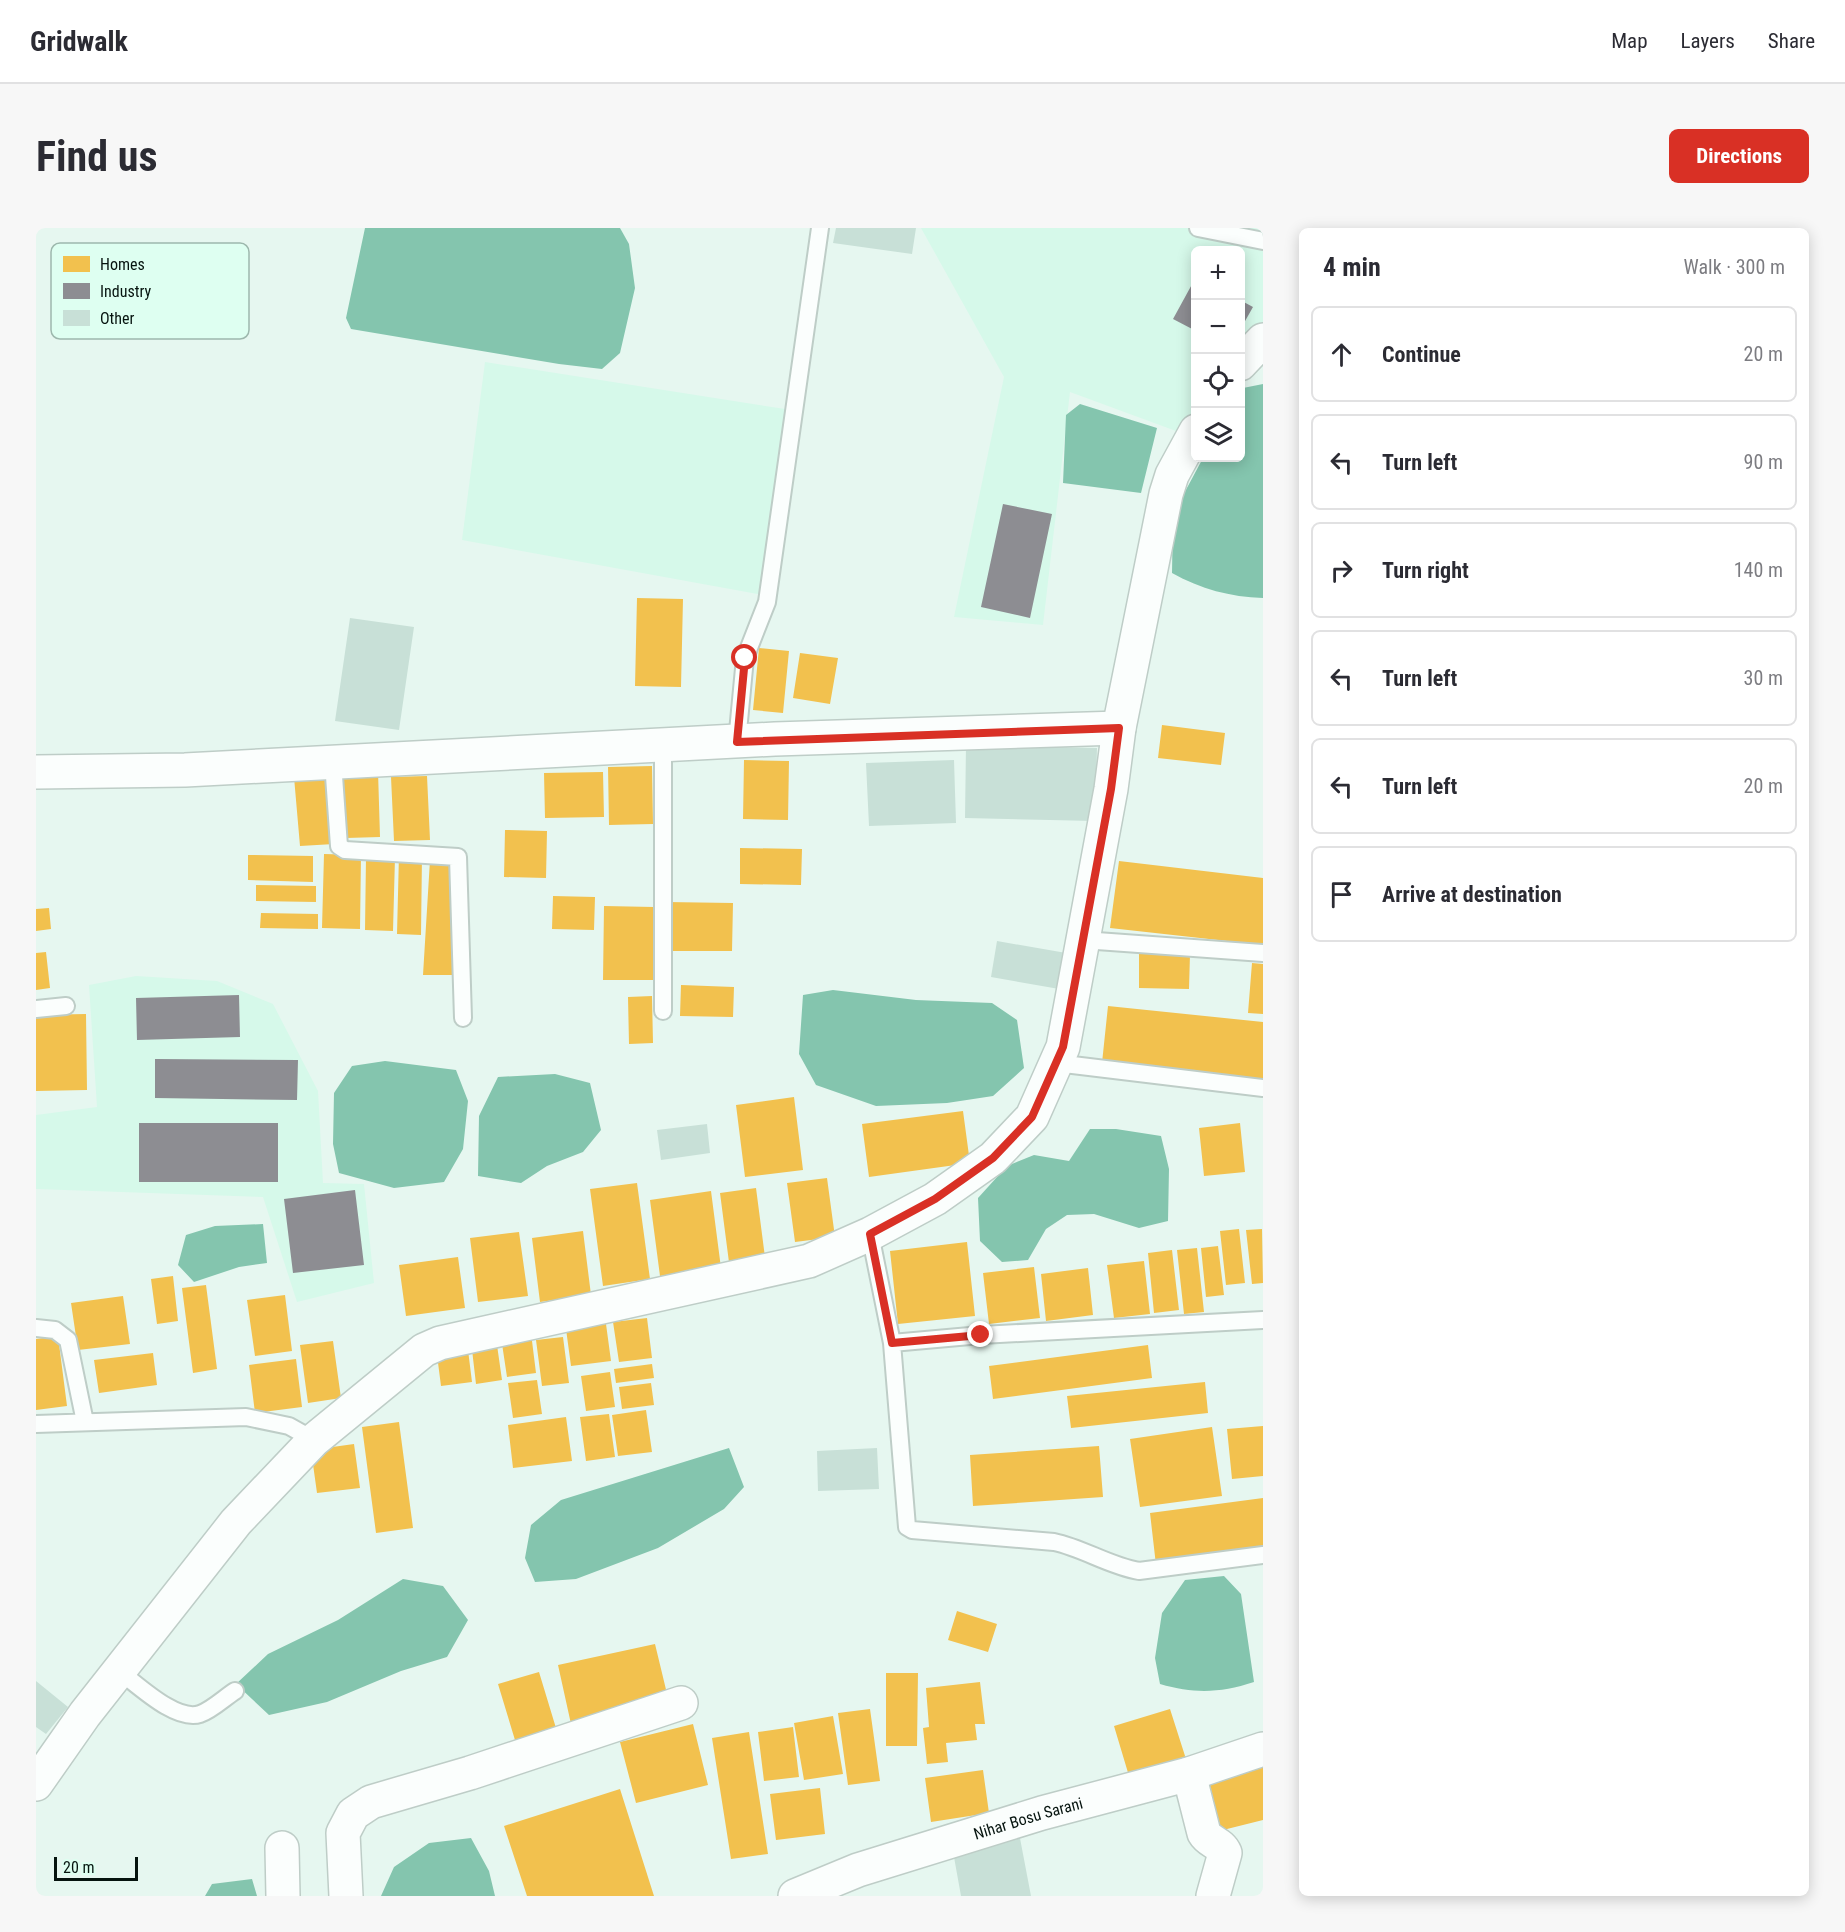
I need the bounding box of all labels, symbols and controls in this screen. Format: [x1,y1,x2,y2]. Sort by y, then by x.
text: Gridwalk [30,25,128,58]
text: Map [1611,29,1648,53]
text: Layers [1681,29,1735,53]
text: Share [1768,29,1815,53]
button: Directions [1669,129,1809,183]
text: Find us [36,132,157,181]
legend [51,243,249,339]
map controls [1191,246,1245,462]
button: + [1191,246,1245,300]
text: 4 min [1323,252,1381,282]
text: Homes [100,255,145,274]
text: Walk · 300 m [1684,255,1785,279]
text: Industry [100,282,151,301]
button: − [1191,300,1245,354]
text: Other [100,309,135,328]
icon: ahead [1325,338,1358,371]
text: Continue [1382,342,1461,367]
text: 20 m [1744,342,1783,366]
button: locate [1191,354,1245,408]
button: layers [1191,408,1245,462]
icon: left [1325,446,1358,479]
text: Turn left [1382,450,1457,475]
text: 90 m [1744,450,1783,474]
icon: right [1325,554,1358,587]
text: Turn right [1382,558,1469,583]
text: 140 m [1734,558,1783,582]
route start [731,644,757,670]
icon: left [1325,662,1358,695]
text: Turn left [1382,666,1457,691]
text: 30 m [1744,666,1783,690]
icon: left [1325,770,1358,803]
text: Turn left [1382,774,1457,799]
text: 20 m [1744,774,1783,798]
icon: arrive [1325,878,1358,911]
text: Arrive at destination [1382,882,1562,907]
route end [967,1321,993,1347]
street label: Nihar Bosu Sarani [971,1793,1085,1843]
scale bar [54,1854,138,1882]
text: 20 m [63,1858,95,1877]

